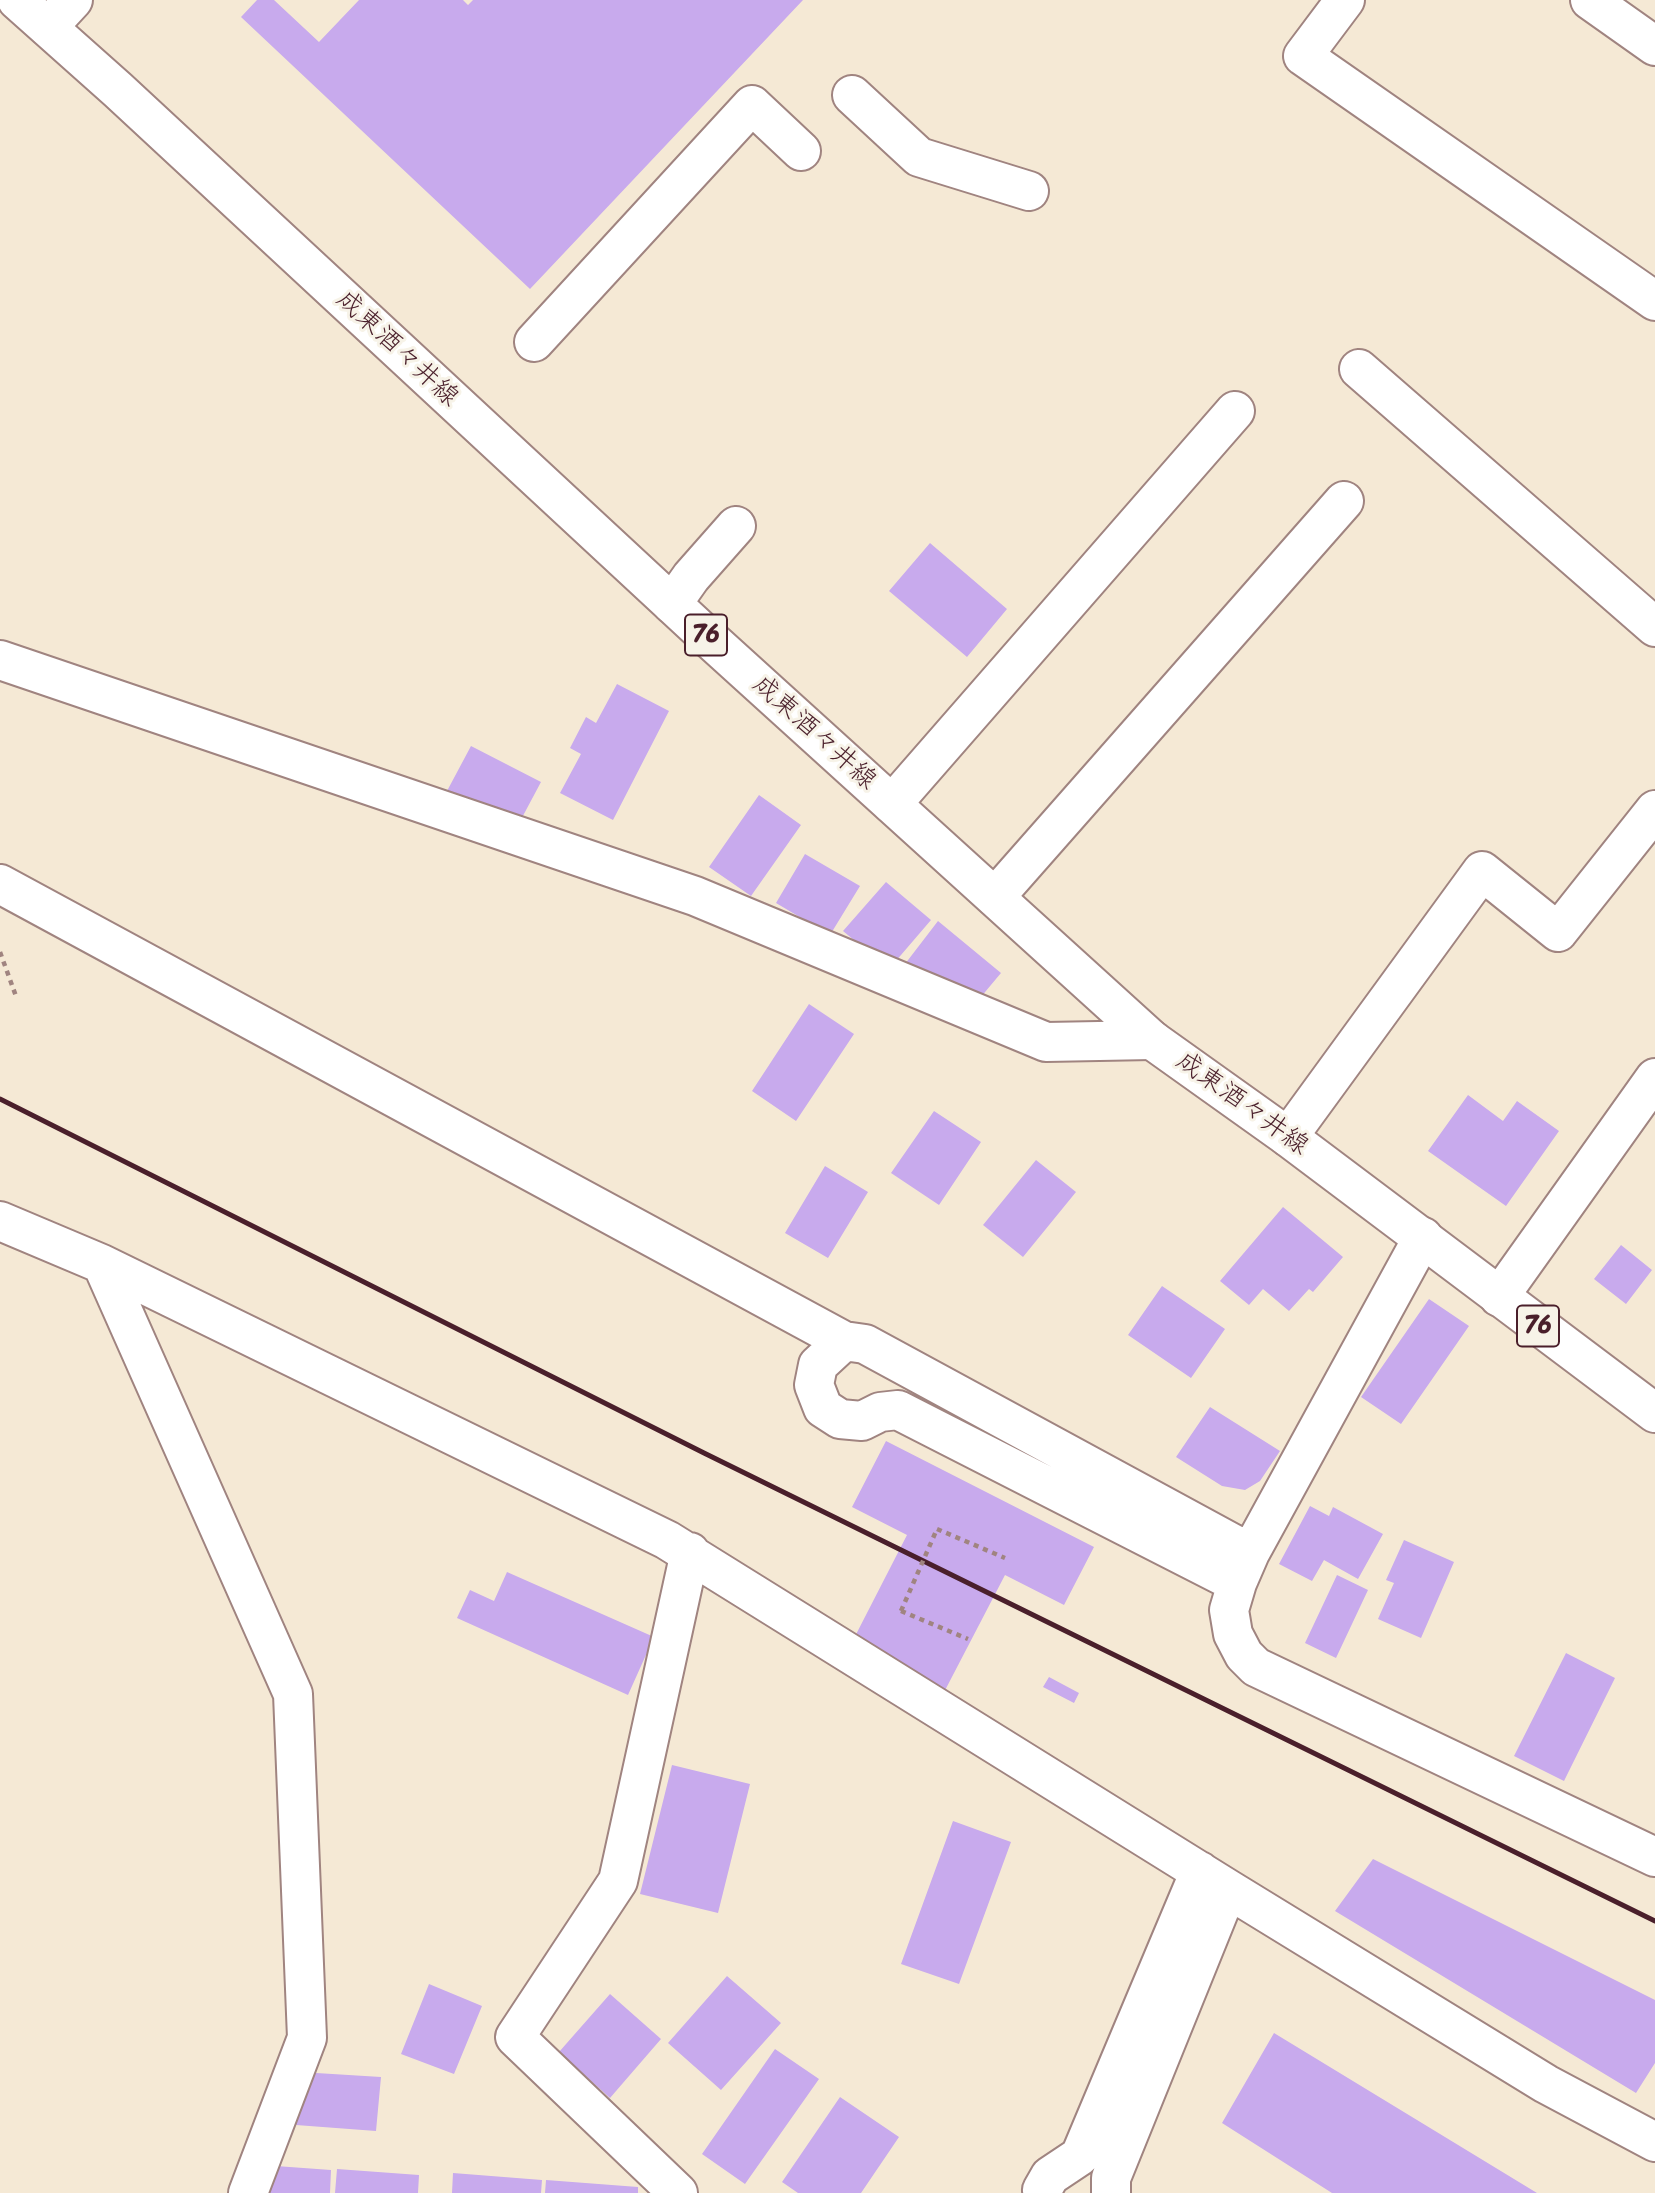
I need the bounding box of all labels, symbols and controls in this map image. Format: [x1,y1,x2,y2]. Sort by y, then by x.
street label: 成東酒々井線 [329,284,465,414]
road number: 76 [685,614,727,656]
street label: 成東酒々井線 [746,669,882,797]
street label: 成東酒々井線 [1170,1046,1314,1162]
road number: 76 [1517,1306,1559,1346]

